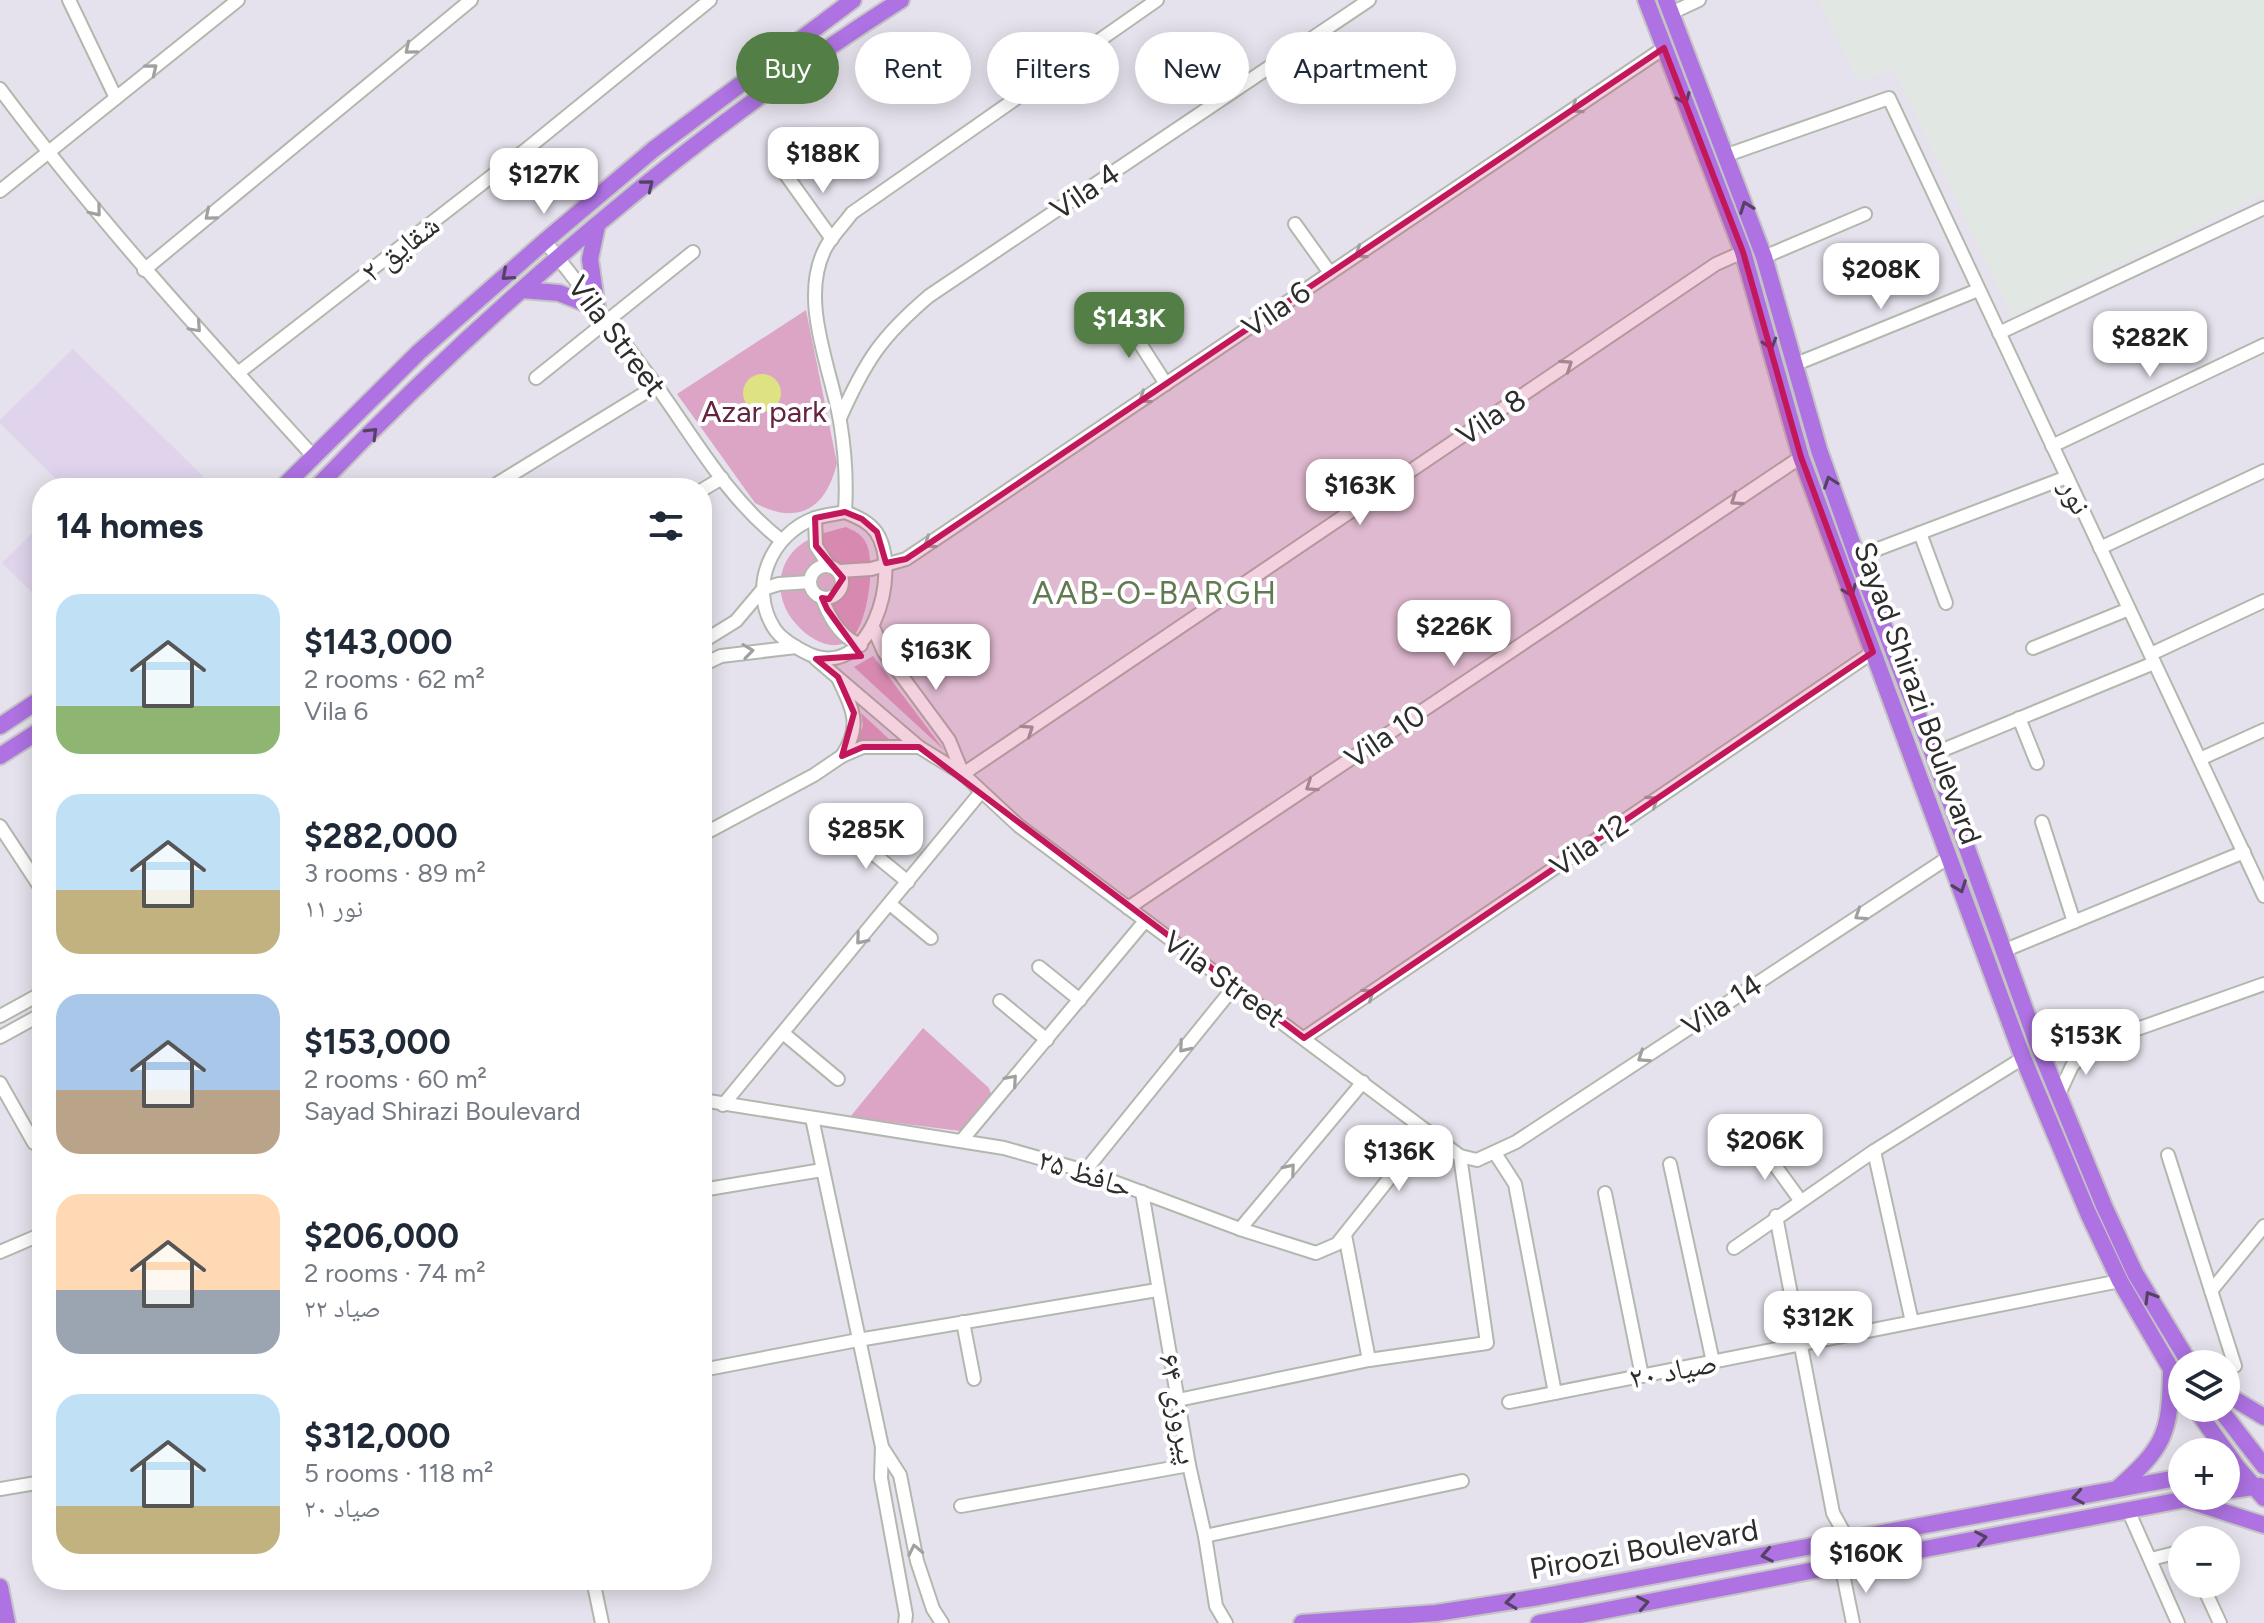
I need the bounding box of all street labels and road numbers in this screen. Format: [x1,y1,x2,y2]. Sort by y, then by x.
street label: Vila 4 [1043,154,1127,228]
street label: شقایق ۲ [353,206,447,290]
street label: Vila Street [560,269,674,403]
street label: Vila 6 [1235,273,1317,345]
street label: Vila 8 [1449,381,1533,453]
street label: نور [2052,473,2100,520]
street label: Sayad Shirazi Boulevard [1846,537,1990,849]
street label: Vila 10 [1338,696,1432,776]
street label: Vila 12 [1543,806,1635,884]
street label: Vila Street [1156,923,1292,1035]
street label: Vila 14 [1675,965,1769,1045]
street label: حافظ ۲۵ [1033,1140,1137,1206]
street label: صیاد ۲۰ [1626,1343,1720,1397]
street label: پیروزی ۶۴ [1151,1351,1207,1467]
street label: Piroozi Boulevard [1527,1511,1761,1587]

